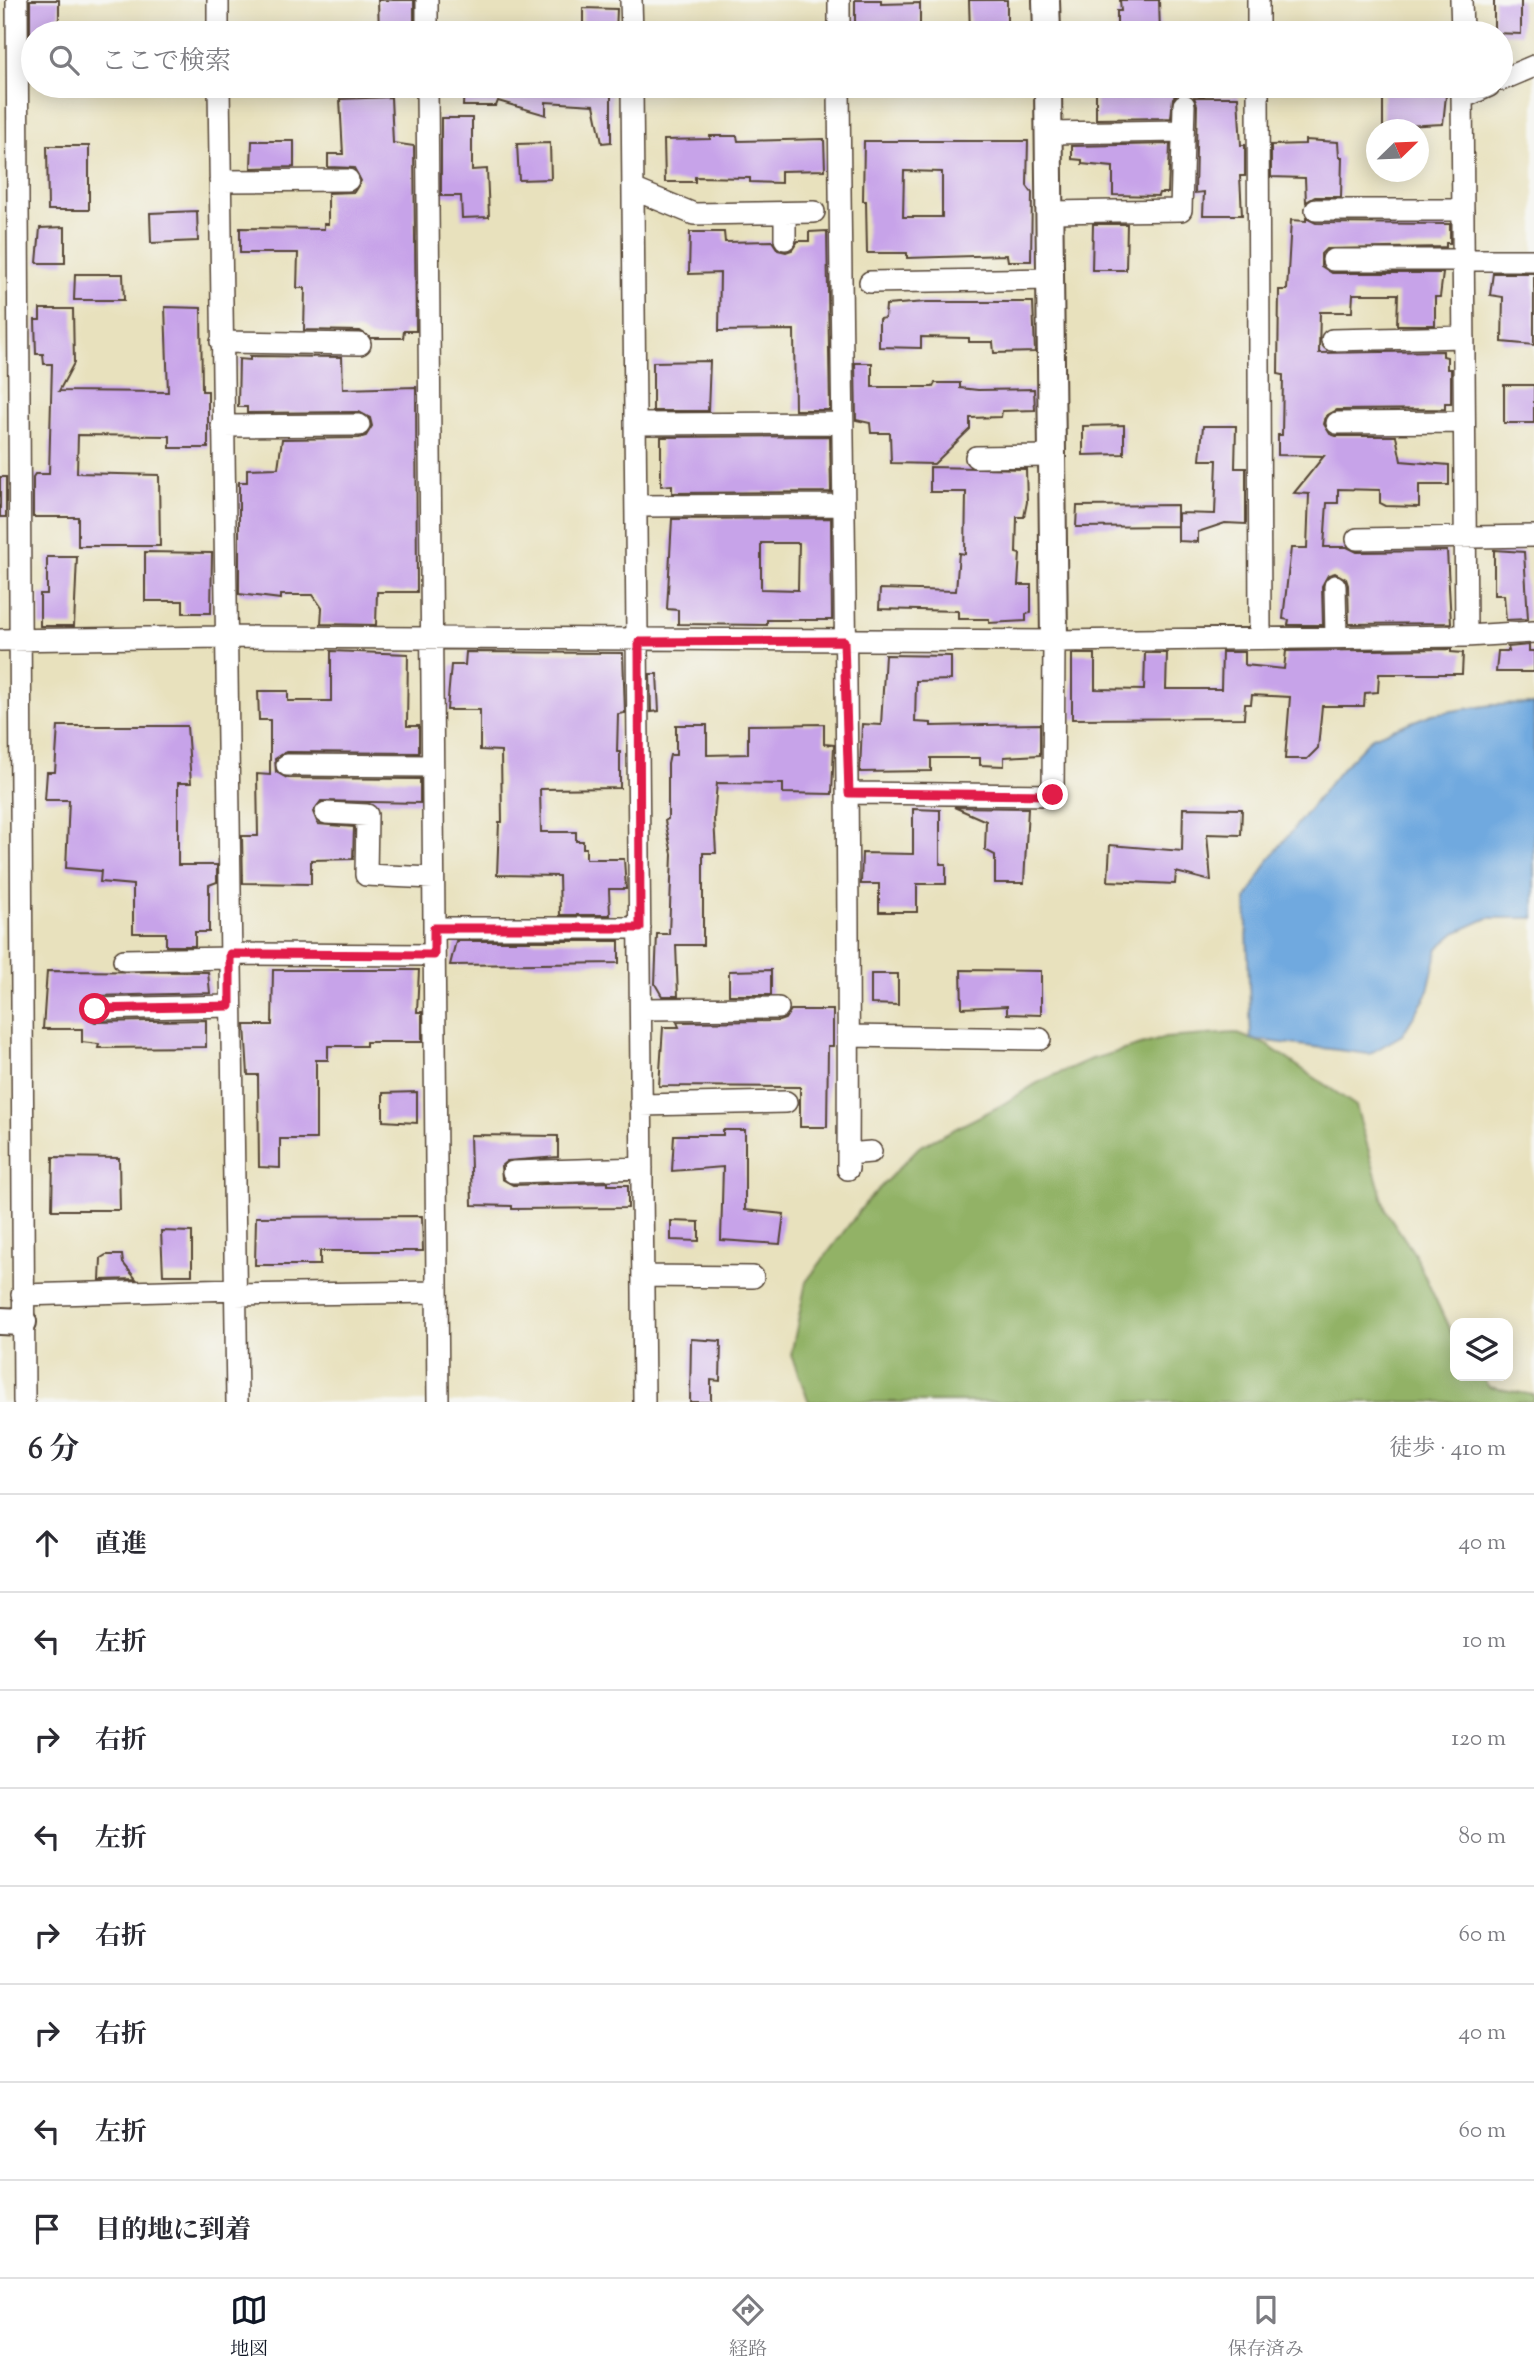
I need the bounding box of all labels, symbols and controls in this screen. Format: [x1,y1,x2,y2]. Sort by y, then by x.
search box [21,21,1513,98]
icon: search [45,41,83,79]
text: ここで検索 [101,44,231,81]
north arrow [1366,119,1429,182]
route end [1037,779,1068,810]
route start [79,993,110,1024]
map controls [1450,1318,1513,1381]
button: layers [1450,1318,1513,1381]
text: 6 分 [28,1429,79,1472]
text: 徒歩 · 410 m [1389,1433,1506,1466]
icon: ahead [28,1524,66,1562]
text: 直進 [95,1527,147,1564]
text: 40 m [1459,1527,1506,1560]
icon: left [28,1622,66,1660]
text: 左折 [95,1625,147,1662]
text: 10 m [1462,1625,1506,1658]
icon: right [28,1720,66,1758]
text: 右折 [95,1723,147,1760]
text: 120 m [1451,1723,1506,1756]
icon: left [28,1818,66,1856]
text: 左折 [95,1821,147,1858]
text: 80 m [1458,1821,1506,1854]
icon: right [28,1916,66,1954]
text: 右折 [95,1919,147,1956]
text: 60 m [1458,1919,1506,1952]
icon: right [28,2014,66,2052]
text: 右折 [95,2017,147,2054]
text: 40 m [1459,2017,1506,2050]
icon: left [28,2112,66,2150]
text: 左折 [95,2115,147,2152]
text: 60 m [1458,2115,1506,2148]
icon: arrive [28,2210,66,2248]
text: 目的地に到着 [95,2213,251,2250]
tab: 地図 [230,2291,268,2364]
tab: 経路 [729,2291,767,2364]
tab: 保存済み [1228,2291,1304,2364]

